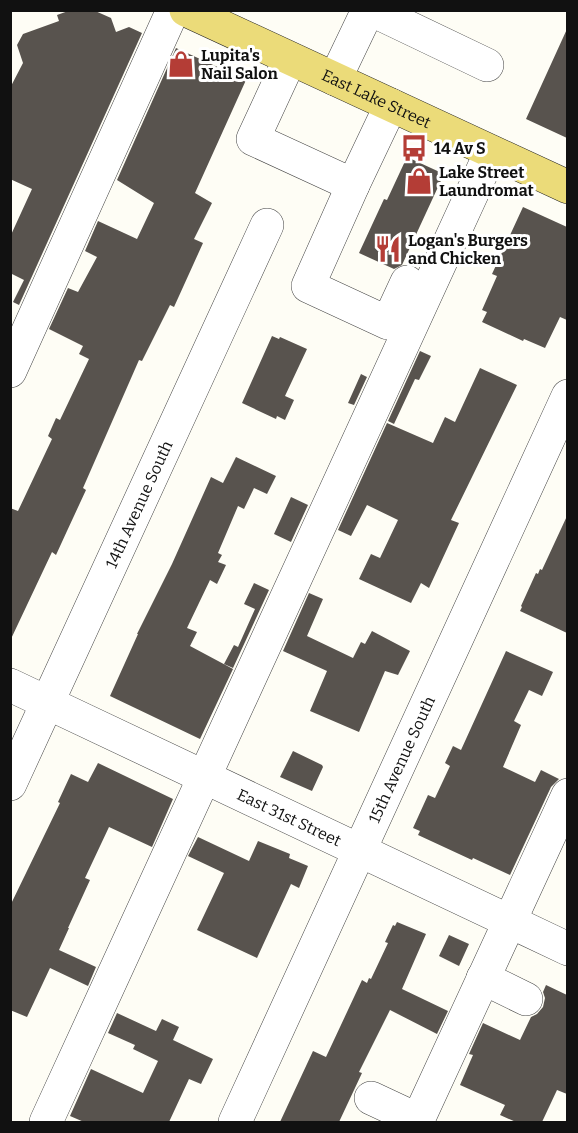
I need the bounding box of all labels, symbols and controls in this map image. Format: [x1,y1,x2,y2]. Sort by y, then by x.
place label: Lupita's Nail Salon [201,46,279,83]
shop icon: Lupita's Nail Salon [166,49,196,79]
street label: East Lake Street [319,65,434,132]
bus stop icon: 14 Av S [399,133,429,163]
place label: 14 Av S [434,139,486,158]
place label: Lake Street Laundromat [439,163,535,200]
shop icon: Lake Street Laundromat [404,166,434,196]
place label: Logan's Burgers and Chicken [408,231,528,268]
restaurant icon: Logan's Burgers and Chicken [373,234,403,264]
street label: 14th Avenue South [102,438,177,571]
street label: 15th Avenue South [365,693,439,826]
street label: East 31st Street [234,785,344,850]

